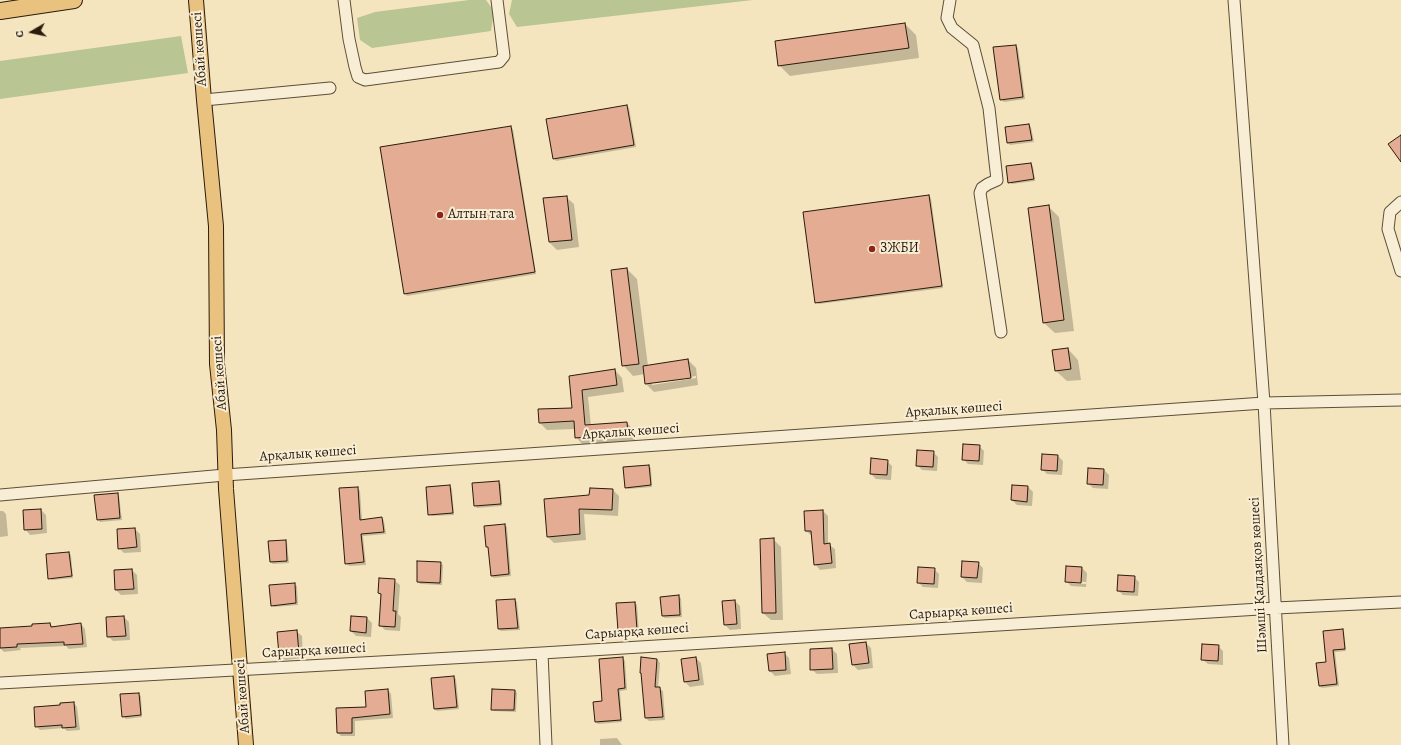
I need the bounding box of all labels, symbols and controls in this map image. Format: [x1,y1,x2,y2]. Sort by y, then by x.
street label: Абай көшесі [189,11,211,87]
north arrow [12,12,52,52]
text: С [12,29,28,38]
place label: Алтын тага [448,207,515,223]
marker: Алтын тага [435,210,445,220]
place label: ЗЖБИ [880,241,919,257]
marker: ЗЖБИ [867,244,877,254]
street label: Абай көшесі [209,335,231,411]
street label: Арқалық көшесі [905,398,1003,422]
street label: Арқалық көшесі [582,420,680,444]
street label: Арқалық көшесі [259,442,357,466]
street label: Шәмші Қалдаяқов көшесі [1247,496,1271,654]
street label: Сарыарқа көшесі [909,600,1013,624]
street label: Сарыарқа көшесі [585,620,689,644]
street label: Сарыарқа көшесі [262,640,366,662]
street label: Абай көшесі [232,658,254,734]

